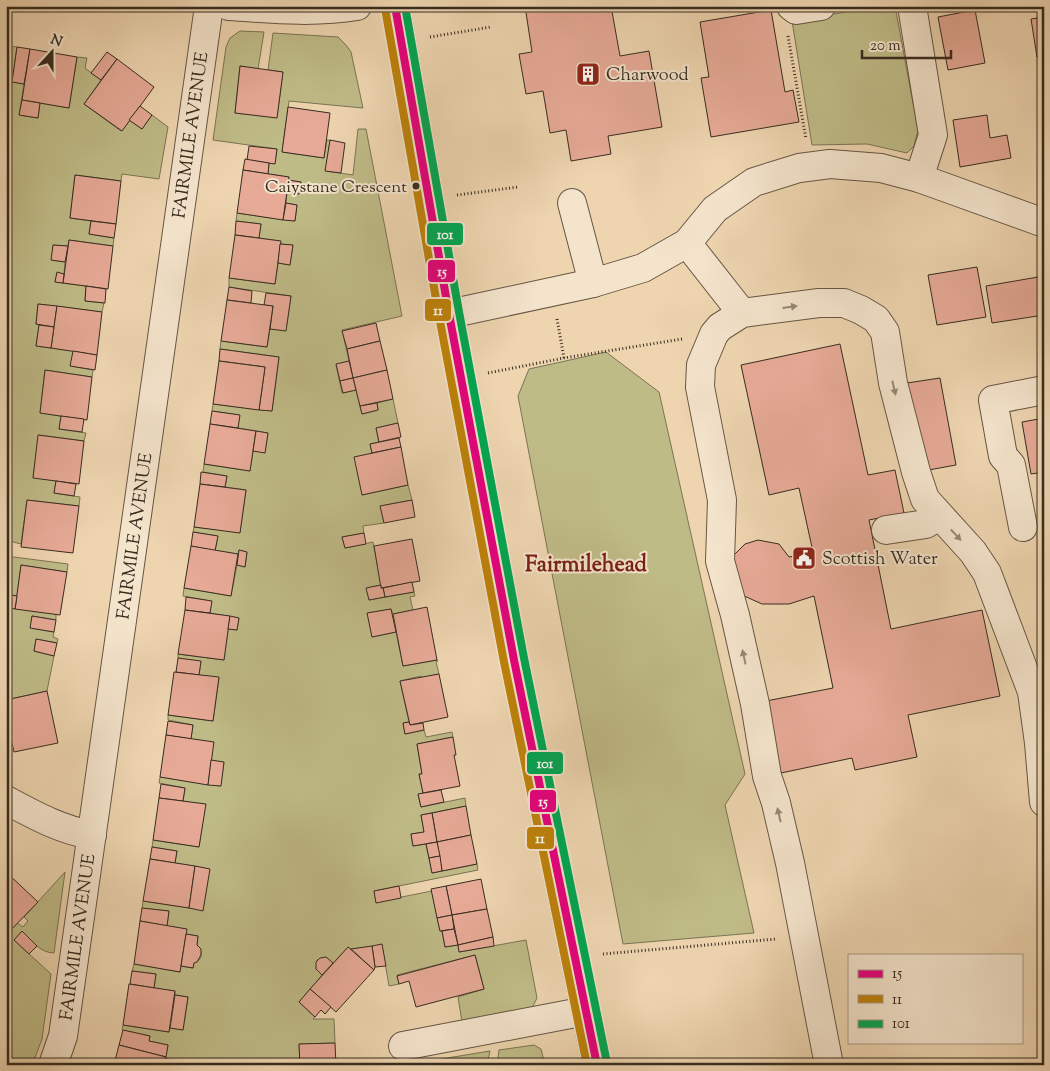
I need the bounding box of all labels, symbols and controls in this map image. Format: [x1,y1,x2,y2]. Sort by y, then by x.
north arrow [28,28,78,78]
scale bar [862,28,951,60]
text: N [47,30,65,53]
text: 20 m [870,36,901,57]
street label: FAIRMILE AVENUE [167,50,217,220]
building icon: Charwood [575,61,601,87]
place label: Charwood [606,63,689,89]
place label: Caiystane Crescent [265,176,407,200]
marker: Caiystane Crescent [411,181,421,191]
line badge: 101 [426,222,464,246]
text: 101 [437,226,454,246]
line badge: 15 [427,259,456,283]
text: 15 [437,263,447,283]
line badge: 11 [424,298,452,322]
text: 11 [433,302,443,322]
one-way arrow [782,303,798,311]
one-way arrow [890,381,898,396]
street label: FAIRMILE AVENUE [111,451,161,621]
one-way arrow [950,528,962,540]
public building icon: Scottish Water [791,545,817,571]
place label: Scottish Water [822,547,938,573]
district label: Fairmilehead [525,550,648,582]
one-way arrow [740,649,748,664]
line badge: 101 [526,751,564,775]
text: 101 [537,755,554,775]
line badge: 15 [529,789,557,813]
text: 15 [538,793,548,813]
one-way arrow [775,808,783,823]
line badge: 11 [526,826,555,850]
text: 11 [535,830,545,850]
street label: FAIRMILE AVENUE [54,852,104,1022]
legend [848,954,1022,1044]
text: 15 [892,964,902,985]
text: 11 [892,990,902,1011]
text: 101 [892,1014,910,1035]

